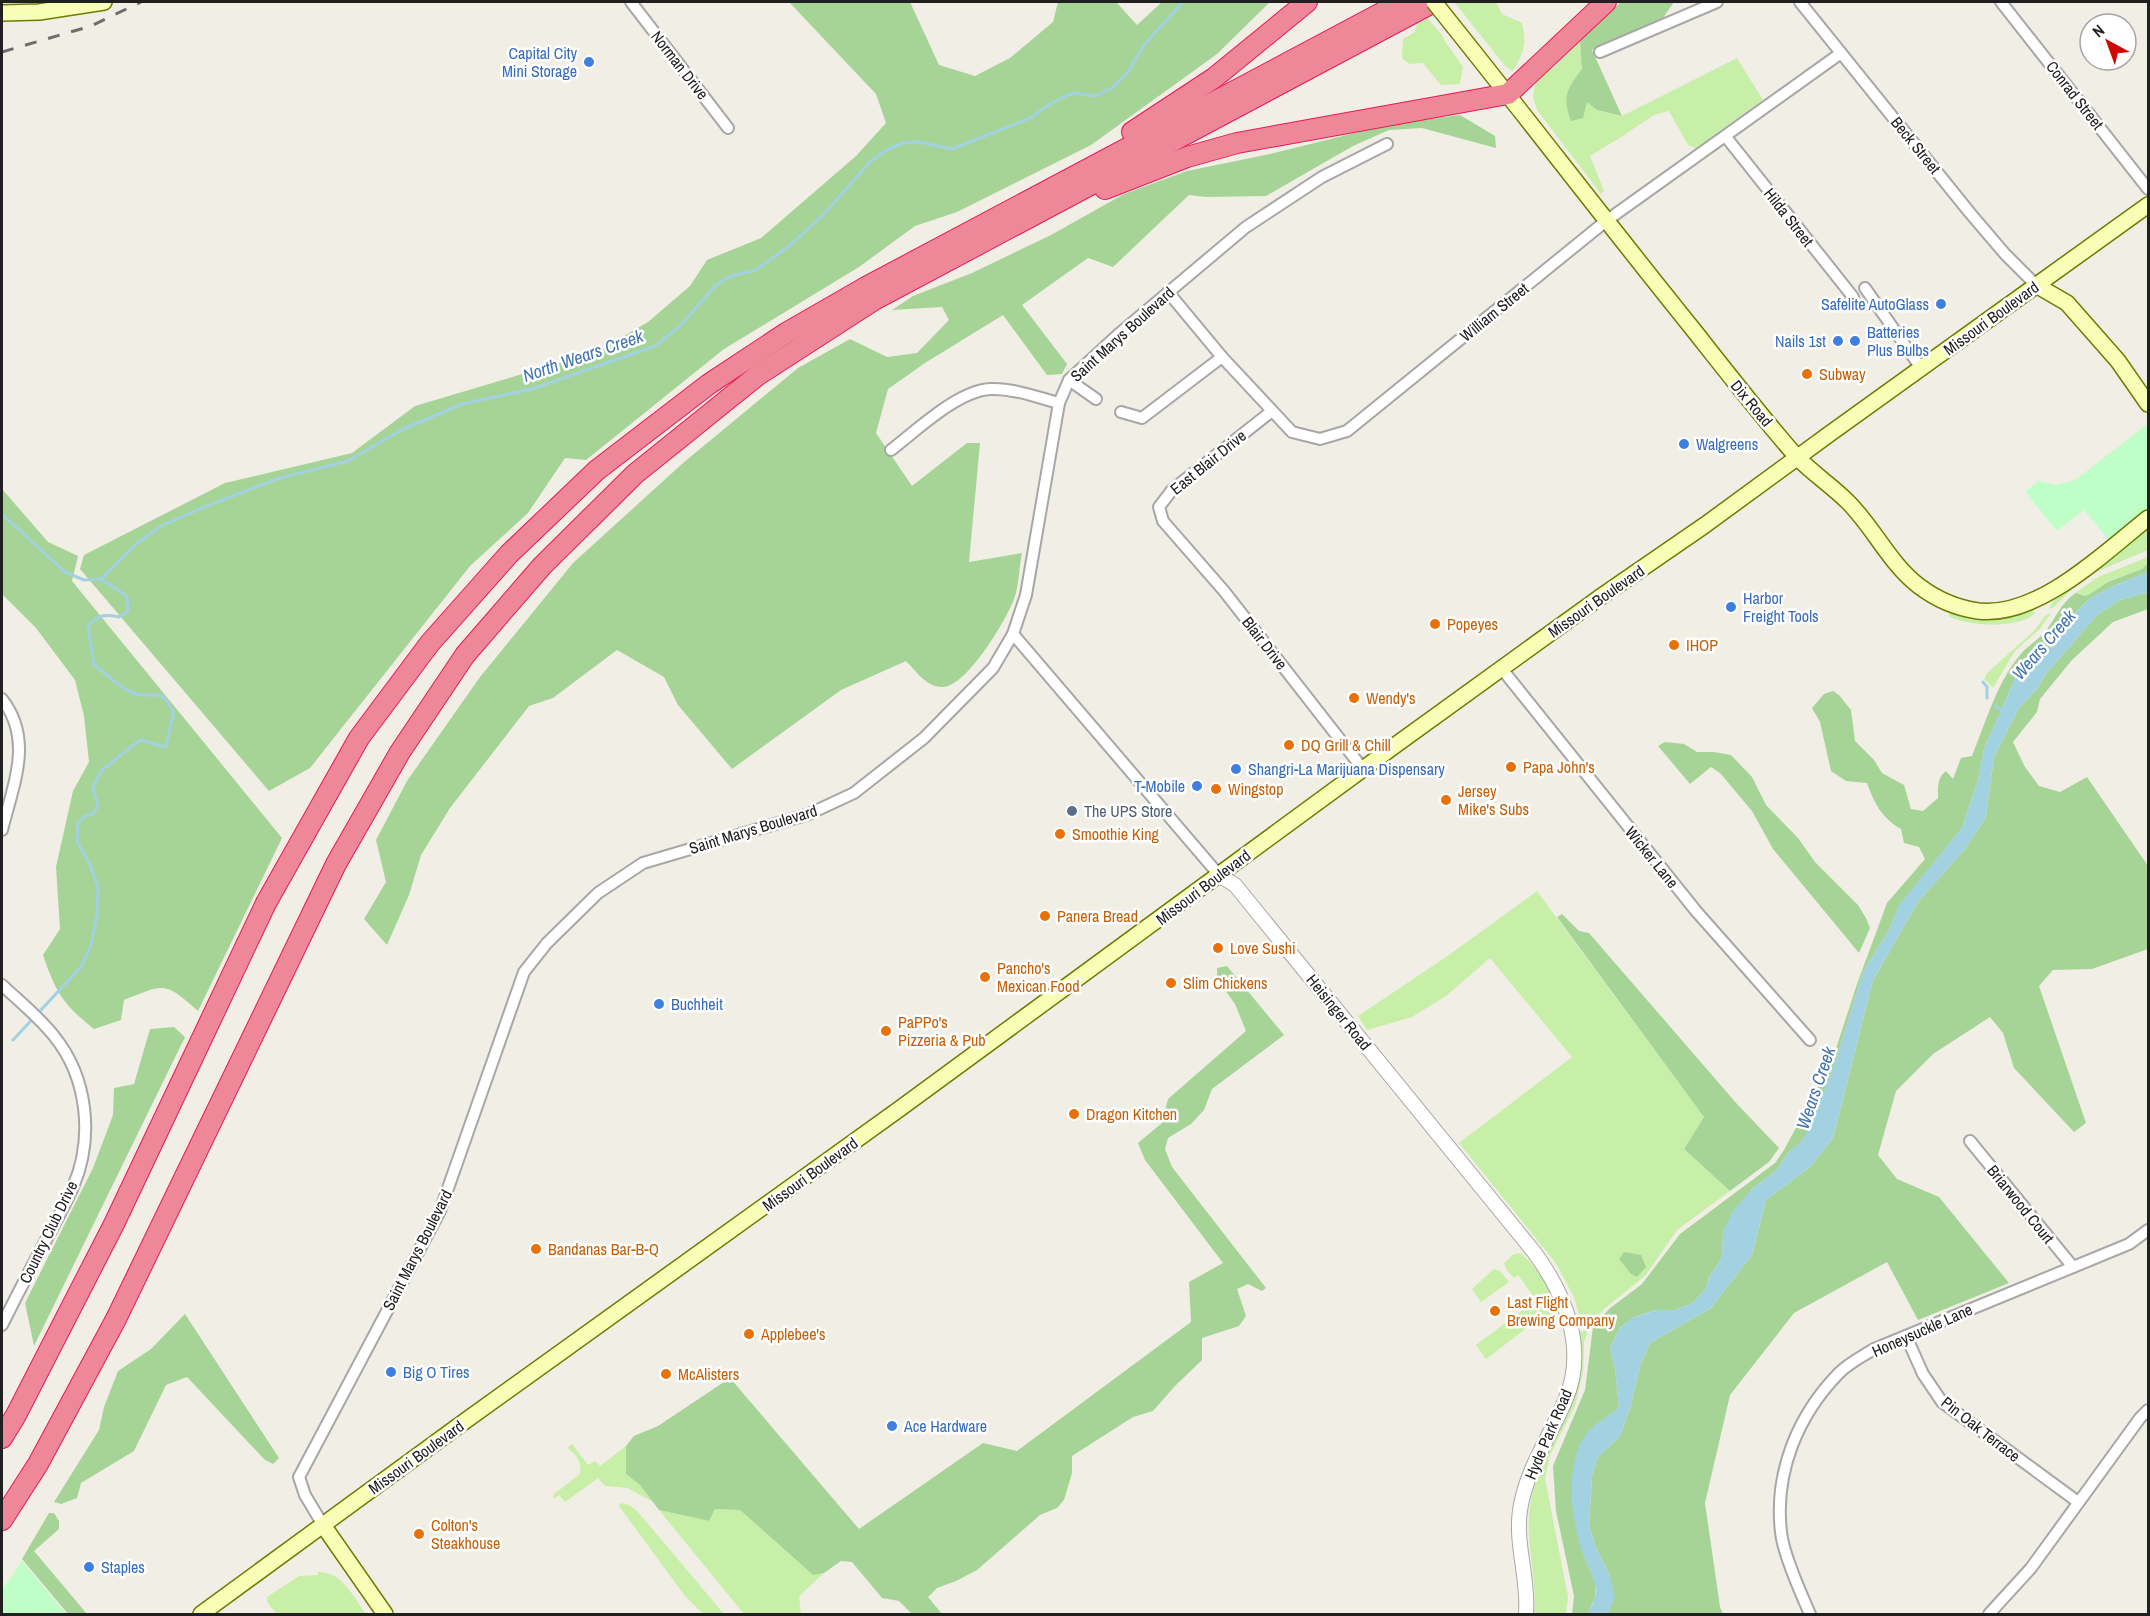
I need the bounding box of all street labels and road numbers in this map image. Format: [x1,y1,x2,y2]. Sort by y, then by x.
street label: Norman Drive [646,26,714,104]
street label: Conrad Street [2041,56,2109,134]
street label: Beck Street [1886,112,1946,179]
street label: Hilda Street [1759,183,1819,251]
street label: Missouri Boulevard [1939,276,2043,360]
street label: William Street [1455,277,1533,346]
street label: Saint Marys Boulevard [1065,281,1179,387]
street label: Dix Road [1726,375,1778,431]
street label: East Blair Drive [1165,425,1251,499]
street label: Missouri Boulevard [1543,560,1649,642]
street label: Blair Drive [1237,612,1293,674]
street label: Saint Marys Boulevard [686,799,820,859]
street label: Wicker Lane [1620,821,1684,893]
street label: Missouri Boulevard [1151,844,1255,930]
street label: Heisinger Road [1302,969,1376,1055]
street label: Missouri Boulevard [758,1132,862,1216]
street label: Briarwood Court [1982,1160,2060,1248]
street label: Country Club Drive [14,1177,82,1287]
street label: Saint Marys Boulevard [377,1186,457,1314]
street label: Honeysuckle Lane [1868,1298,1976,1362]
street label: Hyde Park Road [1519,1385,1577,1483]
street label: Pin Oak Terrace [1937,1391,2025,1467]
street label: Missouri Boulevard [364,1415,468,1499]

